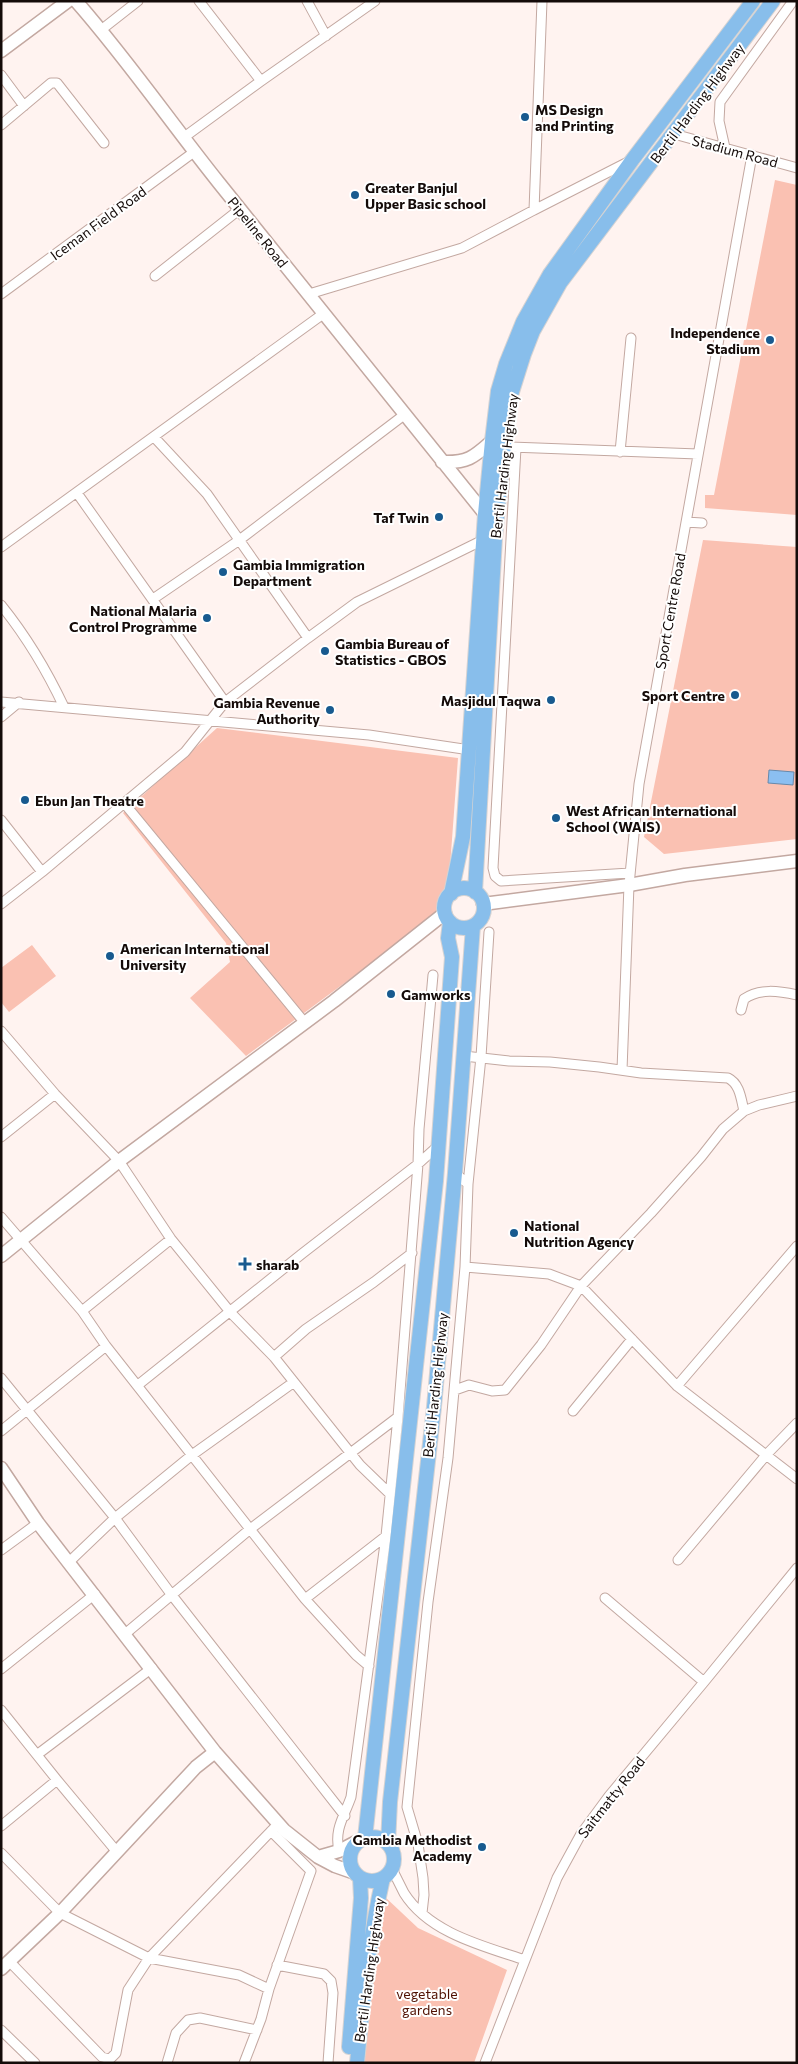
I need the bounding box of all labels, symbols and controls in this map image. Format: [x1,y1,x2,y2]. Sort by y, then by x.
street label: Bertil Harding Highway [646,40,748,166]
place label: MS Design and Printing [535,101,614,134]
marker: MS Design and Printing [519,111,531,123]
street label: Stadium Road [690,131,780,171]
place label: Greater Banjul Upper Basic school [365,179,486,212]
street label: Iceman Field Road [47,182,149,264]
marker: Greater Banjul Upper Basic school [349,189,361,201]
street label: Pipeline Road [224,193,292,271]
place label: Independence Stadium [670,324,760,357]
marker: Independence Stadium [764,334,776,346]
street label: Bertil Harding Highway [487,393,521,539]
place label: Taf Twin [373,509,429,526]
marker: Taf Twin [433,511,445,523]
street label: Sport Centre Road [651,552,689,670]
place label: Gambia Immigration Department [233,556,365,589]
marker: Gambia Immigration Department [217,566,229,578]
place label: National Malaria Control Programme [69,602,197,635]
marker: National Malaria Control Programme [201,612,213,624]
place label: Gambia Bureau of Statistics - GBOS [335,635,450,668]
marker: Gambia Bureau of Statistics - GBOS [319,645,331,657]
place label: Sport Centre [642,687,725,704]
marker: Sport Centre [729,689,741,701]
place label: Masjidul Taqwa [441,692,541,709]
place label: Gambia Revenue Authority [214,694,320,727]
marker: Masjidul Taqwa [545,694,557,706]
marker: Gambia Revenue Authority [324,704,336,716]
place label: Ebun Jan Theatre [35,792,144,809]
marker: Ebun Jan Theatre [19,794,31,806]
place label: West African International School (WAIS) [566,802,737,835]
marker: West African International School (WAIS) [550,812,562,824]
place label: American International University [120,940,269,973]
marker: American International University [104,950,116,962]
place label: Gamworks [401,986,471,1003]
marker: Gamworks [385,988,397,1000]
place label: National Nutrition Agency [524,1217,635,1250]
marker: National Nutrition Agency [508,1227,520,1239]
place label: sharab [256,1256,299,1273]
marker: sharab [238,1257,252,1271]
street label: Bertil Harding Highway [419,1312,451,1458]
street label: Saitmatty Road [574,1753,648,1841]
place label: Gambia Methodist Academy [352,1831,472,1864]
marker: Gambia Methodist Academy [476,1841,488,1853]
street label: Bertil Harding Highway [350,1897,388,2043]
park label: vegetable gardens [396,1985,458,2018]

